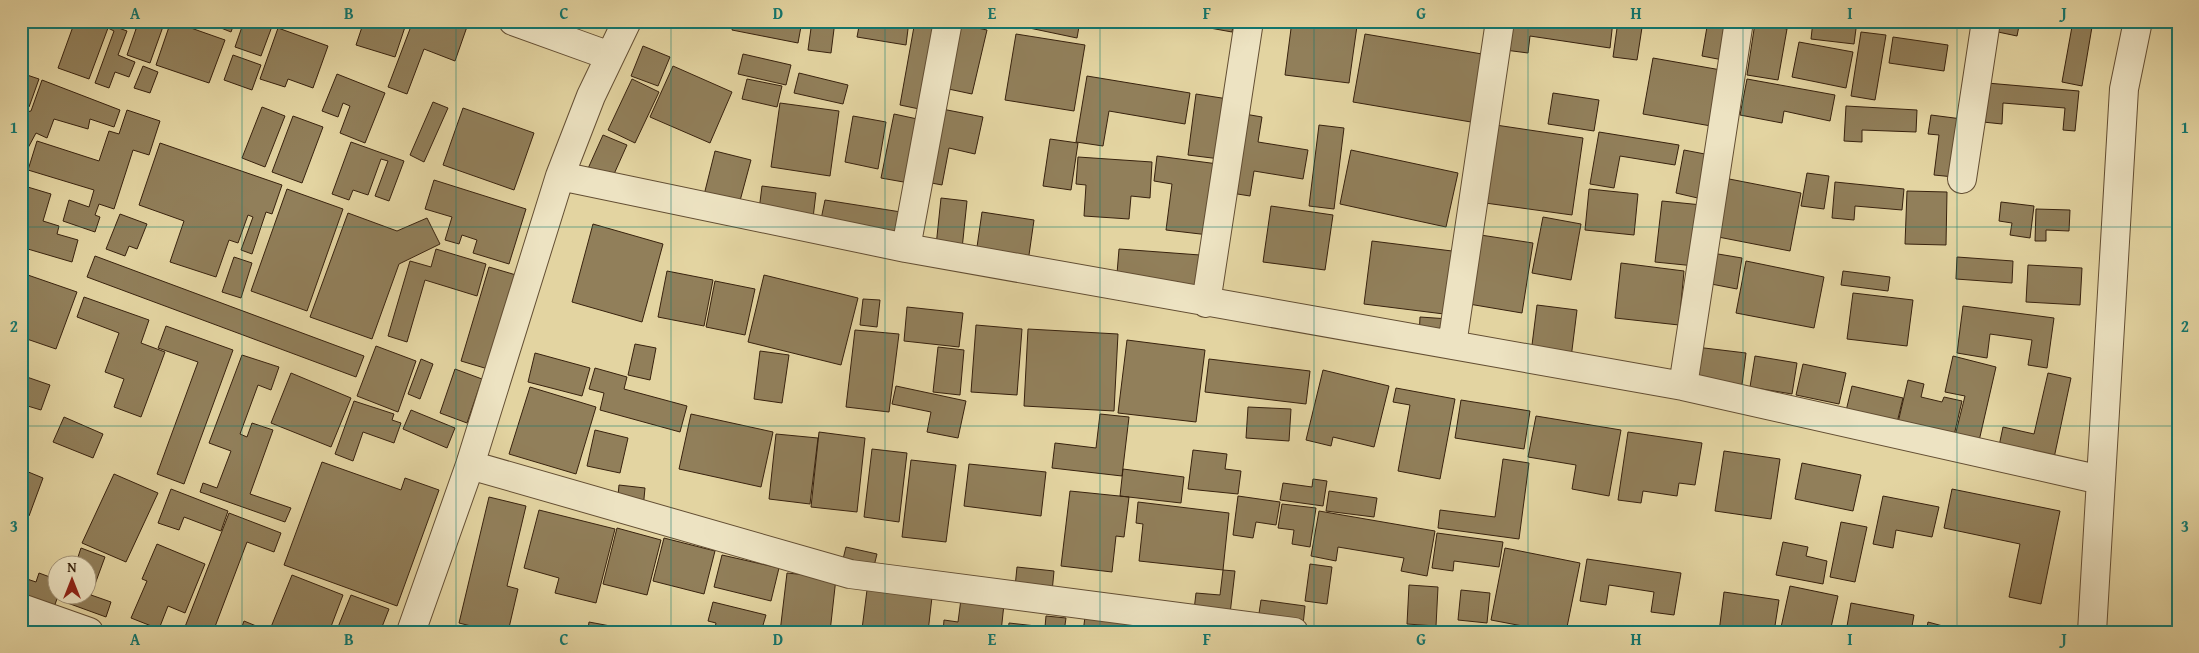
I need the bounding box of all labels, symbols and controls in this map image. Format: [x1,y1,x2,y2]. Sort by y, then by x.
text: A [130,1,141,25]
text: B [344,1,354,25]
text: C [559,1,569,25]
text: D [773,1,783,25]
text: E [988,1,997,25]
text: F [1203,1,1211,25]
text: G [1416,1,1426,25]
text: H [1630,1,1642,25]
text: I [1847,1,1853,25]
text: J [2058,1,2067,25]
text: 1 [10,115,18,139]
text: 1 [2181,115,2189,139]
text: 2 [10,314,18,338]
text: 2 [2181,314,2189,338]
text: 3 [10,514,18,538]
text: 3 [2181,514,2189,538]
north arrow [48,556,98,606]
text: N [67,557,77,577]
text: A [130,627,141,651]
text: B [344,627,354,651]
text: C [559,627,569,651]
text: D [773,627,783,651]
text: E [988,627,997,651]
text: F [1203,627,1211,651]
text: G [1416,627,1426,651]
text: H [1630,627,1642,651]
text: I [1847,627,1853,651]
text: J [2058,627,2067,651]

